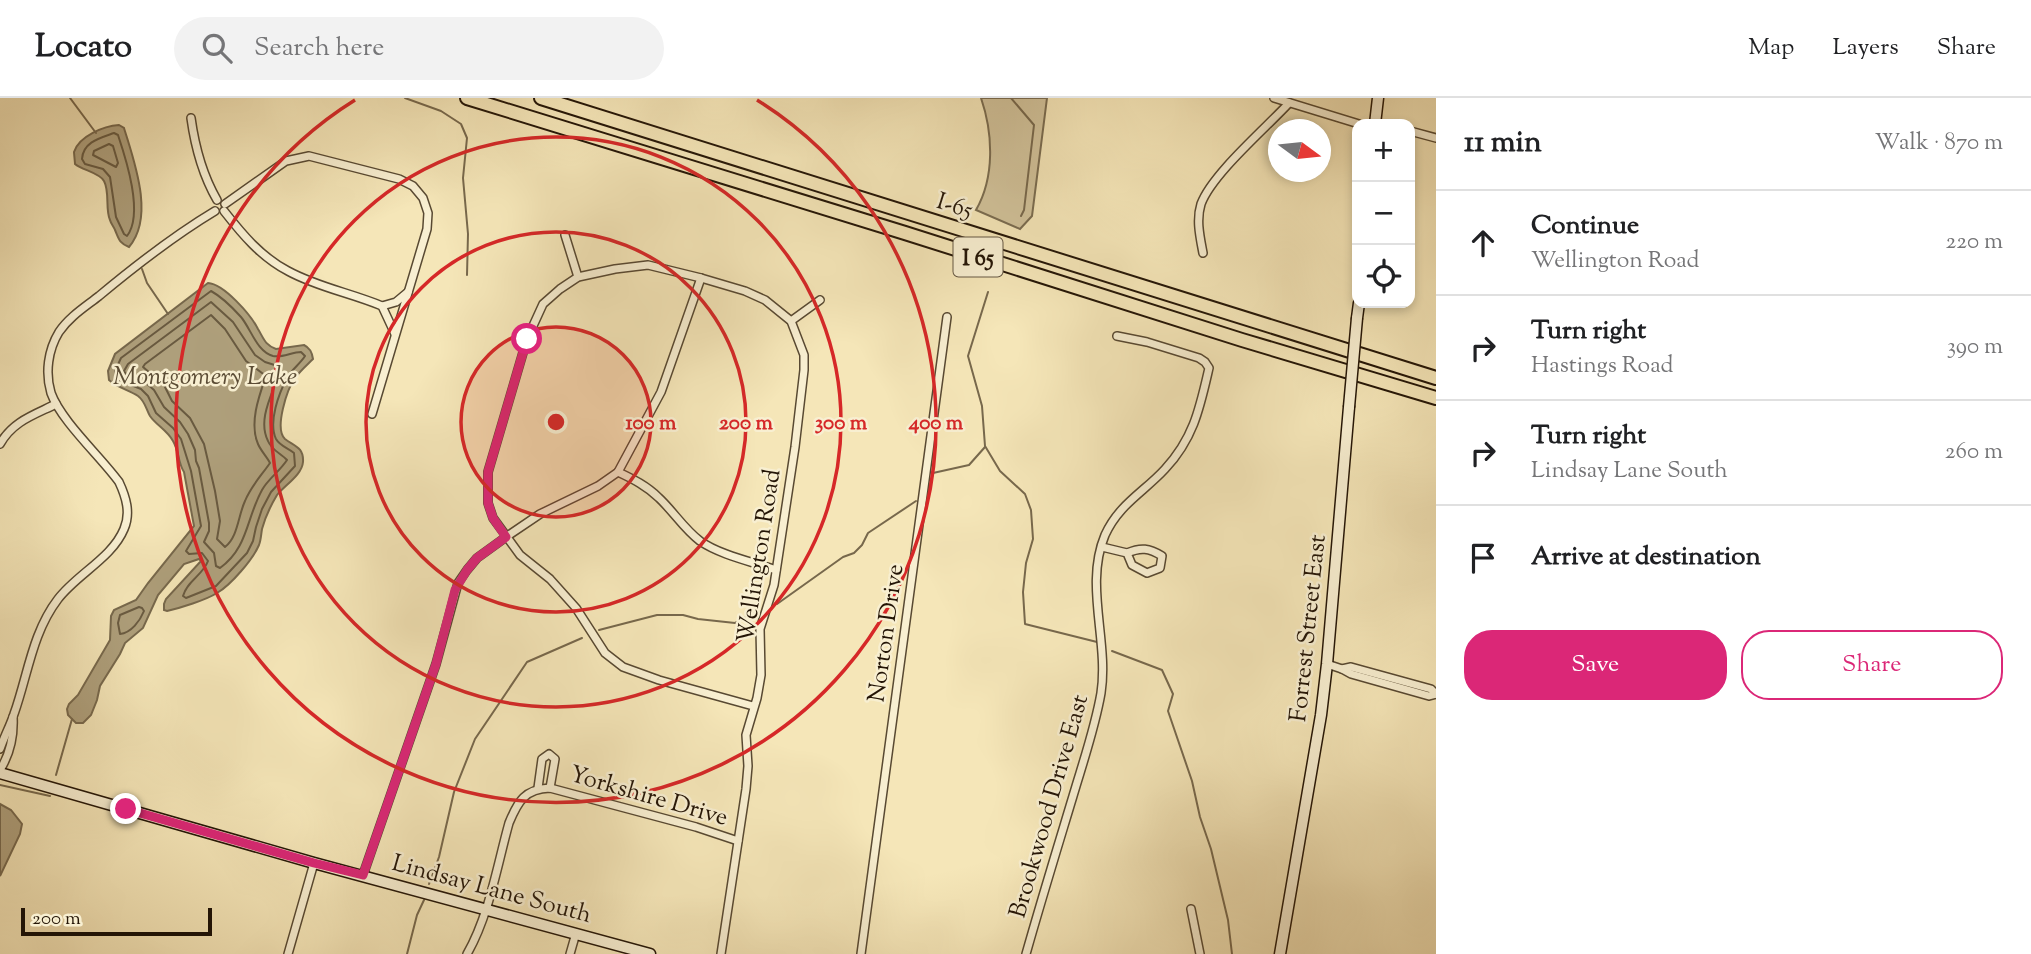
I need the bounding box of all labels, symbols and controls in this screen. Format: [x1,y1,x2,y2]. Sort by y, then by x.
search box [174,17,664,80]
text: Locato [35,24,132,72]
icon: search [198,29,236,67]
text: Search here [254,30,384,67]
text: Map [1748,31,1794,65]
text: Layers [1832,31,1899,65]
text: Share [1937,31,1996,65]
north arrow [1268,119,1331,182]
map controls [1352,119,1415,308]
button: + [1352,119,1415,182]
text: 11 min [1464,122,1542,165]
text: Walk · 870 m [1875,127,2003,160]
button: − [1352,182,1415,245]
street label: I-65 [932,185,977,228]
text: Continue [1531,208,1639,245]
icon: ahead [1464,224,1502,262]
text: 220 m [1945,226,2003,259]
road number: I 65 [954,238,1002,276]
button: locate [1352,245,1415,308]
text: Wellington Road [1531,245,1700,278]
text: Turn right [1531,313,1646,350]
route start [511,323,542,354]
icon: right [1464,329,1502,367]
text: 390 m [1947,331,2003,364]
text: Hastings Road [1531,350,1673,383]
water label: Montgomery Lake [113,359,297,396]
text: 100 m [626,409,677,439]
text: 200 m [719,409,774,439]
text: 300 m [815,409,868,439]
text: 400 m [908,409,964,439]
centre of rings [544,410,568,434]
text: Turn right [1531,418,1646,455]
icon: right [1464,434,1502,472]
text: 260 m [1945,436,2003,469]
text: Lindsay Lane South [1531,455,1728,488]
street label: Wellington Road [729,466,791,646]
street label: Forrest Street East [1282,533,1336,724]
icon: arrive [1464,539,1502,577]
text: Arrive at destination [1531,539,1761,576]
street label: Norton Drive [860,562,914,705]
button: Save [1464,630,1727,700]
button: Share [1741,630,2003,700]
street label: Brookwood Drive East [1002,691,1098,922]
street label: Yorkshire Drive [565,758,732,836]
route end [110,793,141,824]
street label: Lindsay Lane South [388,847,595,933]
scale bar [21,905,212,937]
text: 200 m [32,906,81,933]

